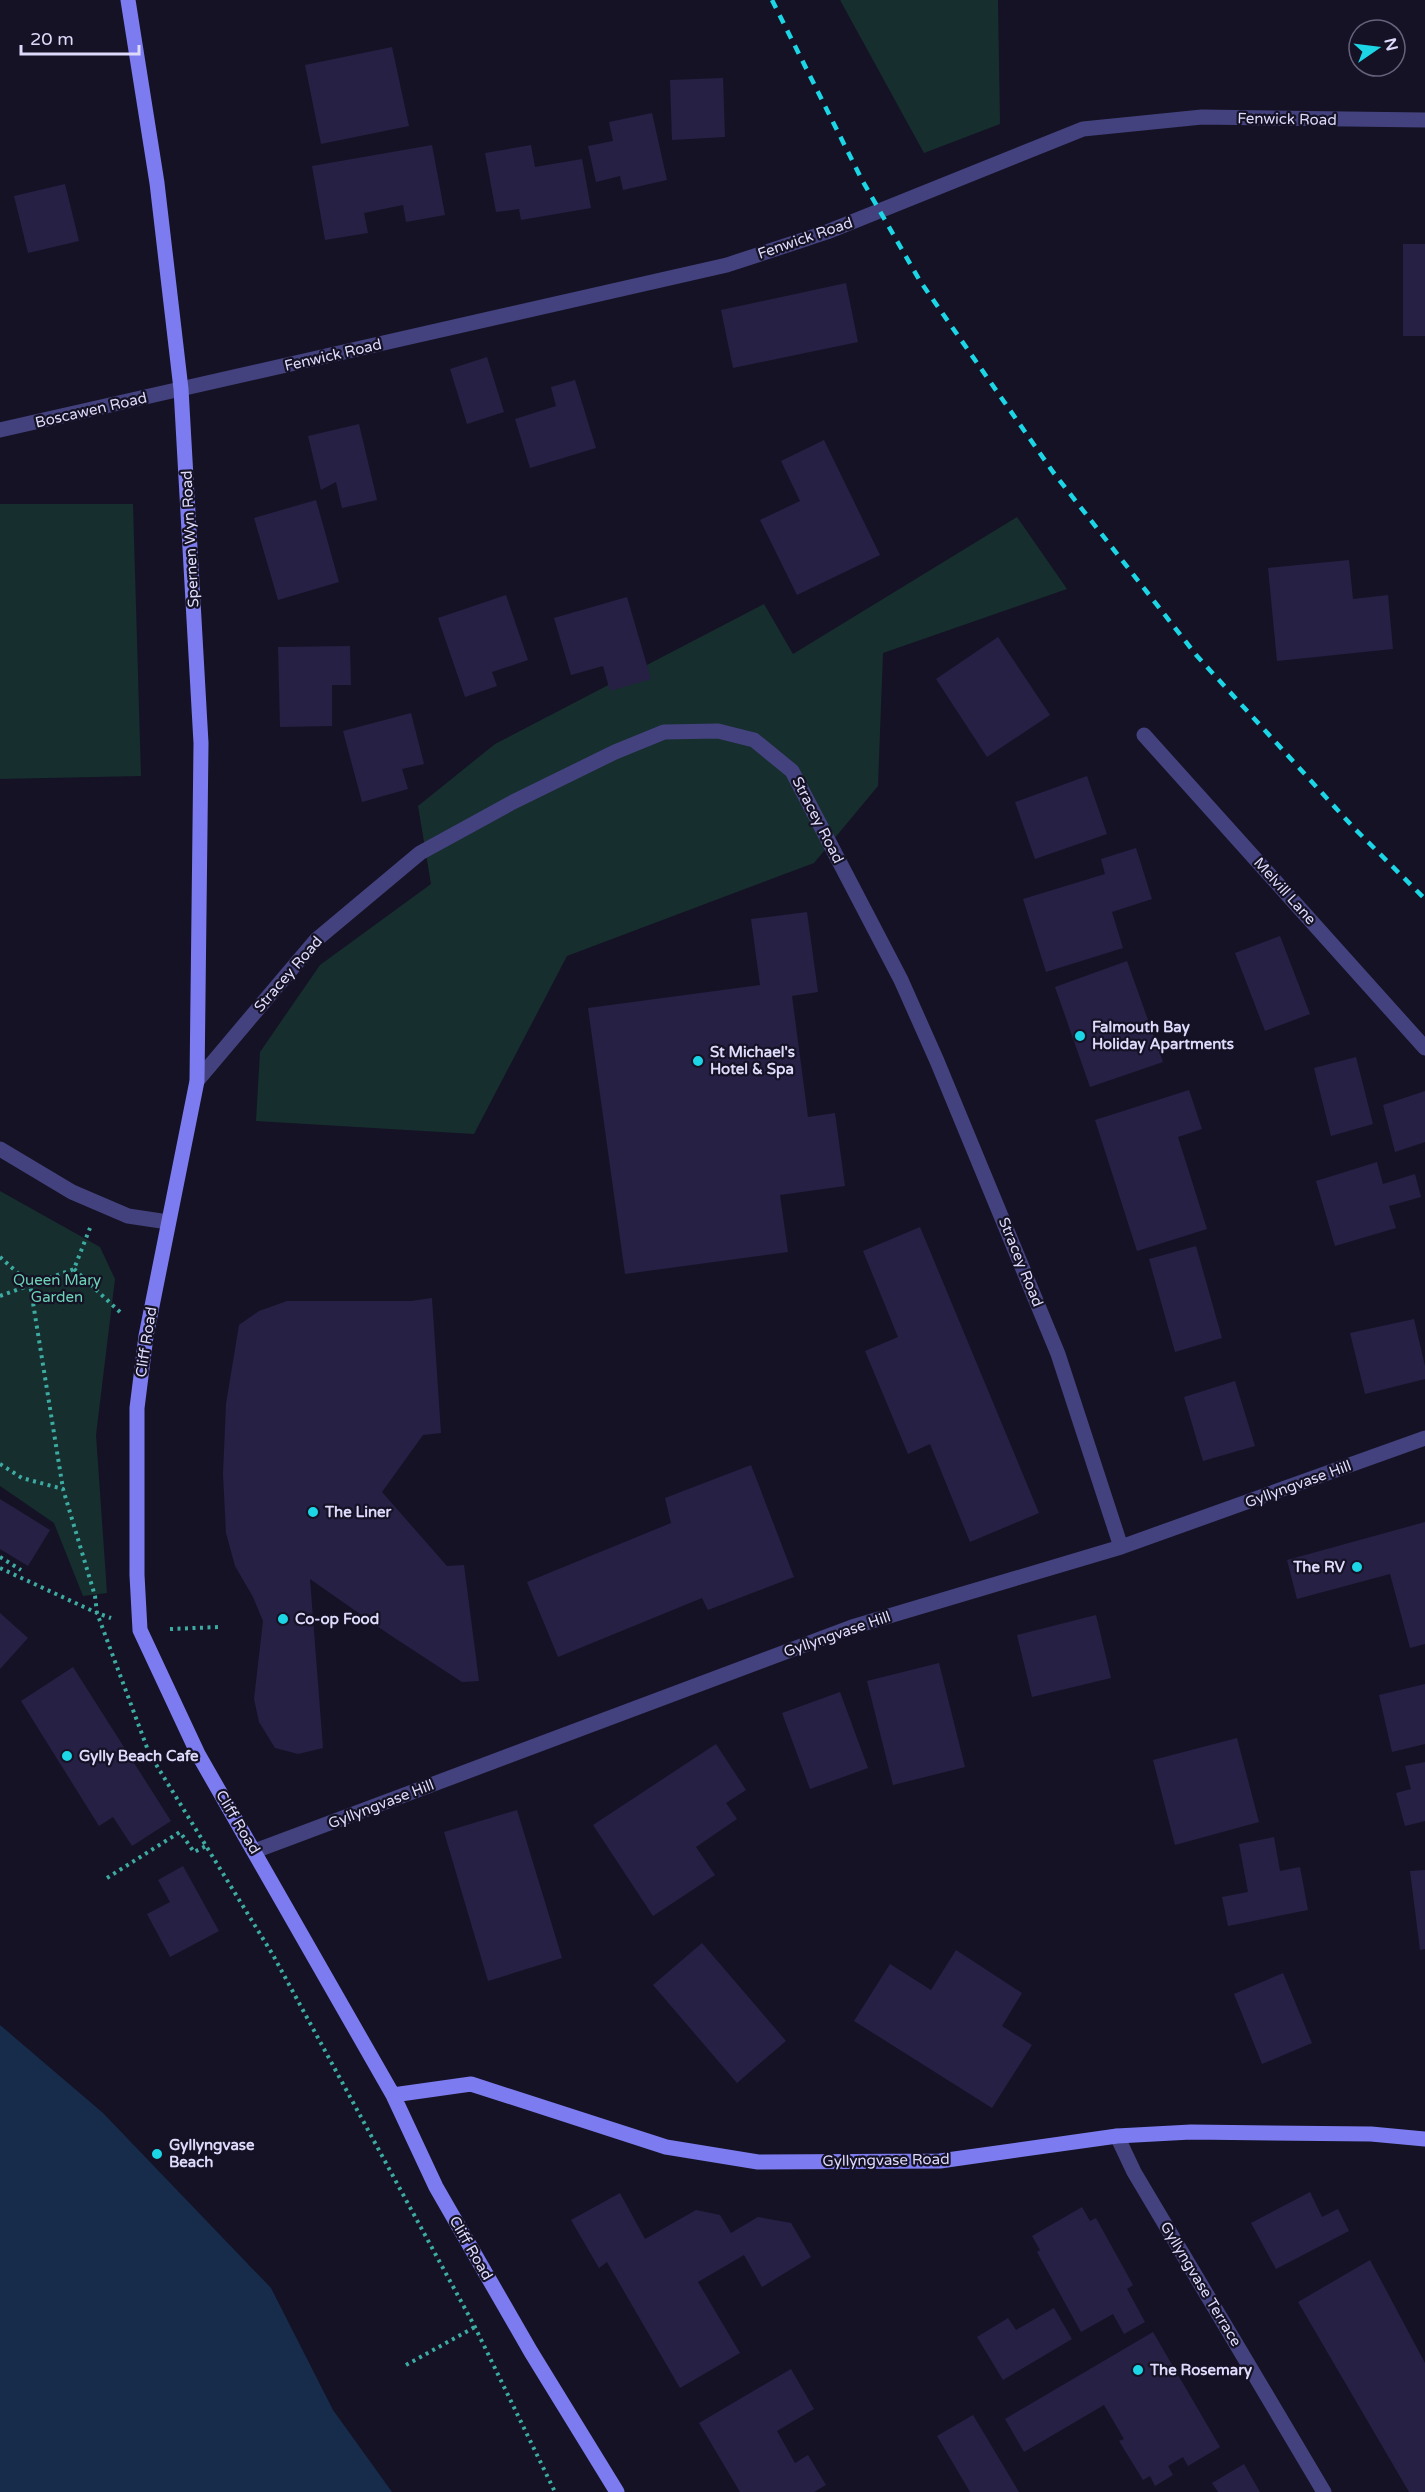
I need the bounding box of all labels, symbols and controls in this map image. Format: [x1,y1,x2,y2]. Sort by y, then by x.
scale bar [21,18,140,56]
north arrow [1347,18,1407,78]
text: 20 m [30,28,74,50]
text: N [1379,36,1402,53]
street label: Fenwick Road [1237,109,1337,129]
street label: Fenwick Road [755,213,855,263]
street label: Fenwick Road [283,335,383,375]
street label: Boscawen Road [33,388,149,432]
street label: Spernen Wyn Road [177,470,203,608]
street label: Stracey Road [788,774,848,866]
street label: Melvill Lane [1250,854,1320,928]
street label: Stracey Road [250,932,326,1016]
place label: Falmouth Bay Holiday Apartments [1092,1018,1234,1054]
marker: Falmouth Bay Holiday Apartments [1073,1029,1087,1043]
place label: St Michael's Hotel & Spa [710,1043,795,1079]
marker: St Michael's Hotel & Spa [691,1054,705,1068]
street label: Stracey Road [995,1215,1047,1309]
park label: Queen Mary Garden [13,1271,101,1306]
street label: Cliff Road [132,1305,160,1379]
street label: Gyllyngvase Hill [1242,1456,1354,1512]
place label: The Liner [324,1503,392,1521]
marker: The Liner [306,1505,320,1519]
place label: The RV [1292,1558,1346,1576]
marker: The RV [1350,1560,1364,1574]
street label: Gyllyngvase Hill [781,1607,893,1661]
place label: Co-op Food [295,1610,379,1629]
marker: Co-op Food [276,1612,290,1626]
place label: Gylly Beach Cafe [79,1747,199,1766]
marker: Gylly Beach Cafe [60,1749,74,1763]
street label: Gyllyngvase Hill [326,1776,436,1832]
street label: Cliff Road [212,1787,264,1857]
place label: Gyllyngvase Beach [169,2136,255,2171]
marker: Gyllyngvase Beach [150,2147,164,2161]
street label: Gyllyngvase Road [822,2150,950,2170]
street label: Cliff Road [445,2213,497,2283]
street label: Gyllyngvase Terrace [1157,2218,1245,2350]
place label: The Rosemary [1149,2361,1252,2380]
marker: The Rosemary [1131,2363,1145,2377]

